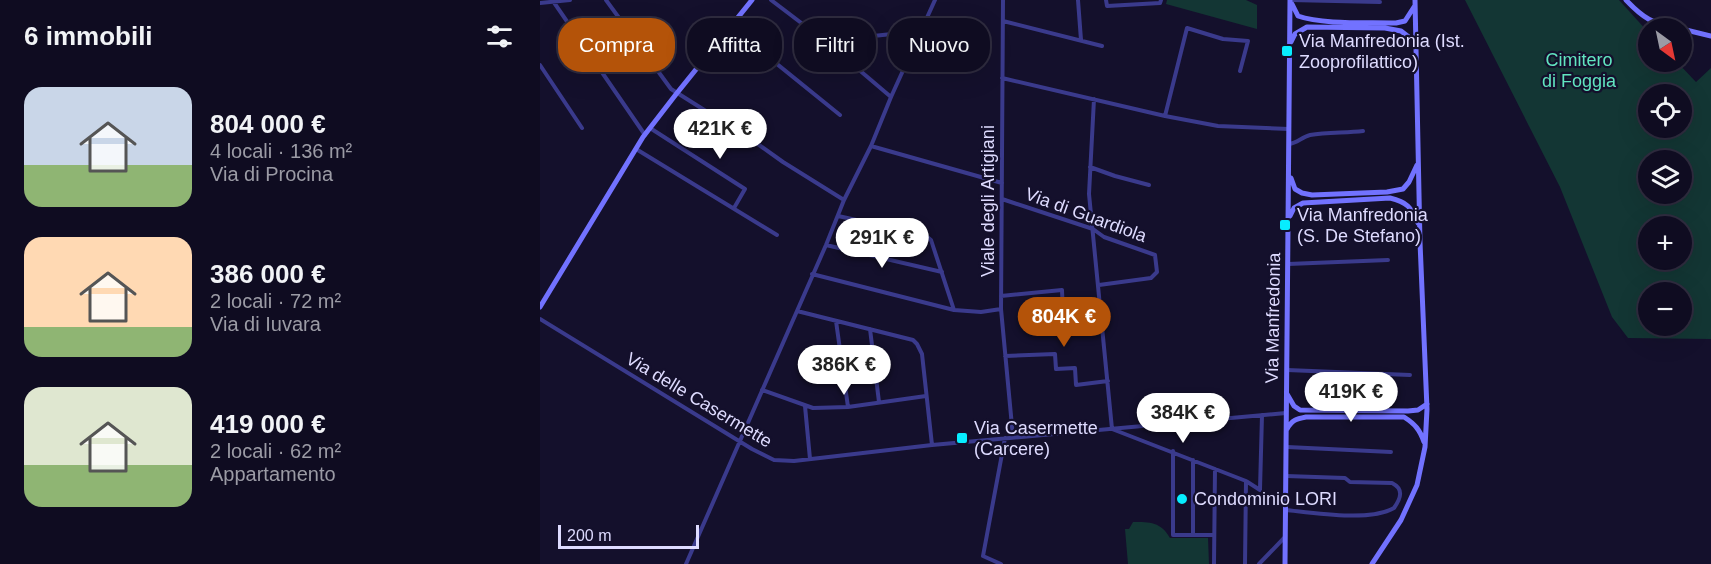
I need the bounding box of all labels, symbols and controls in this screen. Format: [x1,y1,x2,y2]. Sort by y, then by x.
chip: Compra [558,18,675,72]
chip: Affitta [687,18,782,72]
chip: Filtri [794,18,876,72]
chip: Nuovo [888,18,990,72]
north arrow [1638,18,1692,72]
map controls [1638,18,1692,336]
icon: filters [483,20,516,53]
text: 6 immobili [24,21,153,51]
place label: Via Manfredonia (Ist. Zooprofilattico) [1299,31,1465,72]
marker: Via Manfredonia (Ist. Zooprofilattico) [1280,44,1294,58]
park label: Cimitero di Foggia [1542,50,1617,91]
button: locate [1638,84,1692,138]
text: 804 000 € [210,109,326,139]
pin: 421K € [671,109,769,160]
icon: home [72,111,144,183]
text: 421K € [688,117,752,139]
street label: Viale degli Artigiani [978,125,998,277]
text: 4 locali · 136 m² [210,140,352,162]
button: layers [1638,150,1692,204]
text: Via di Procina [210,163,333,185]
street label: Via di Guardiola [1023,184,1150,247]
place label: Via Manfredonia (S. De Stefano) [1297,205,1429,246]
button: + [1638,216,1692,270]
pin: 291K € [833,218,931,269]
marker: Via Manfredonia (S. De Stefano) [1278,218,1292,232]
text: 291K € [850,226,914,248]
street label: Via Manfredonia [1262,251,1284,384]
text: 386 000 € [210,259,326,289]
icon: home [72,261,144,333]
button: − [1638,282,1692,336]
text: 2 locali · 72 m² [210,290,341,312]
pin: 804K € [1015,297,1113,348]
text: 804K € [1032,305,1096,327]
text: Via di Iuvara [210,313,321,335]
pin: 386K € [795,345,893,396]
street label: Via delle Casermette [622,348,776,452]
text: 386K € [812,353,876,375]
pin: 419K € [1302,372,1400,423]
text: 419K € [1319,380,1383,402]
pin: 384K € [1134,393,1232,444]
text: 384K € [1151,401,1215,423]
text: 419 000 € [210,409,326,439]
icon: home [72,411,144,483]
place label: Via Casermette (Carcere) [974,418,1098,459]
marker: Via Casermette (Carcere) [955,431,969,445]
text: 2 locali · 62 m² [210,440,341,462]
text: Appartamento [210,463,336,485]
place label: Condominio LORI [1194,489,1337,509]
marker: Condominio LORI [1175,492,1189,506]
scale bar [558,522,699,550]
text: 200 m [567,527,611,544]

